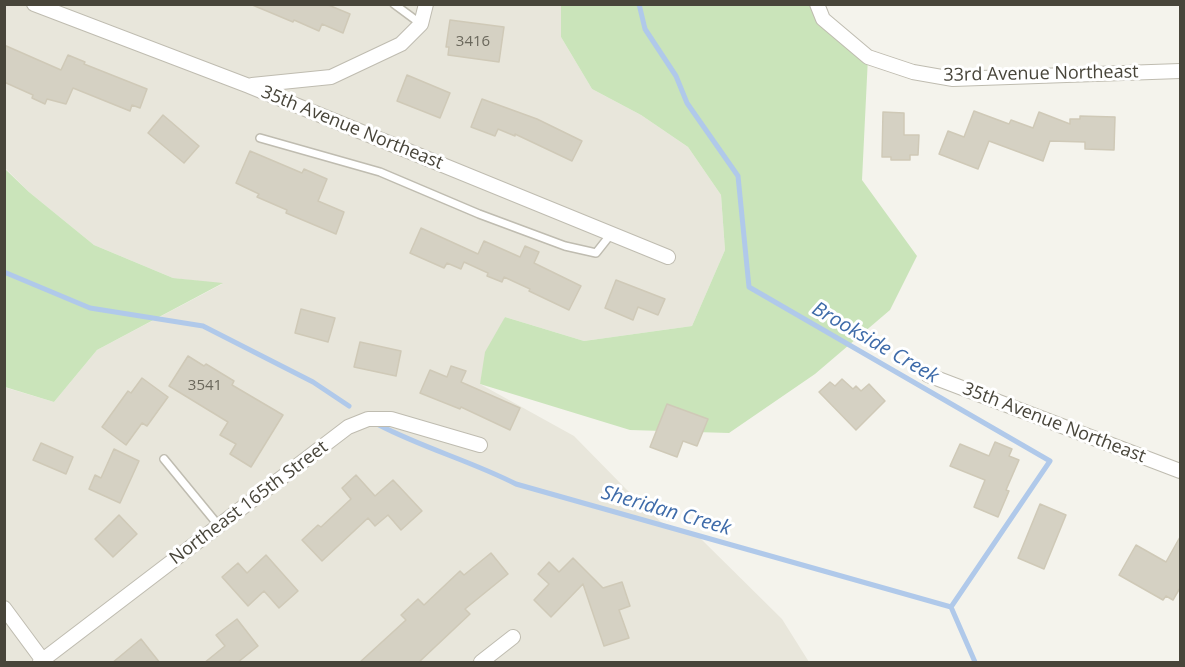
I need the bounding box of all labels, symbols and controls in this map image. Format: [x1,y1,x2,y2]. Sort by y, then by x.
house number: 3416 [456,33,490,51]
street label: 33rd Avenue Northeast [943,61,1139,87]
street label: 35th Avenue Northeast [258,82,446,174]
water label: Brookside Creek [808,297,942,389]
house number: 3541 [188,377,222,395]
street label: 35th Avenue Northeast [959,378,1149,468]
street label: Northeast 165th Street [166,437,332,569]
water label: Sheridan Creek [599,481,733,541]

